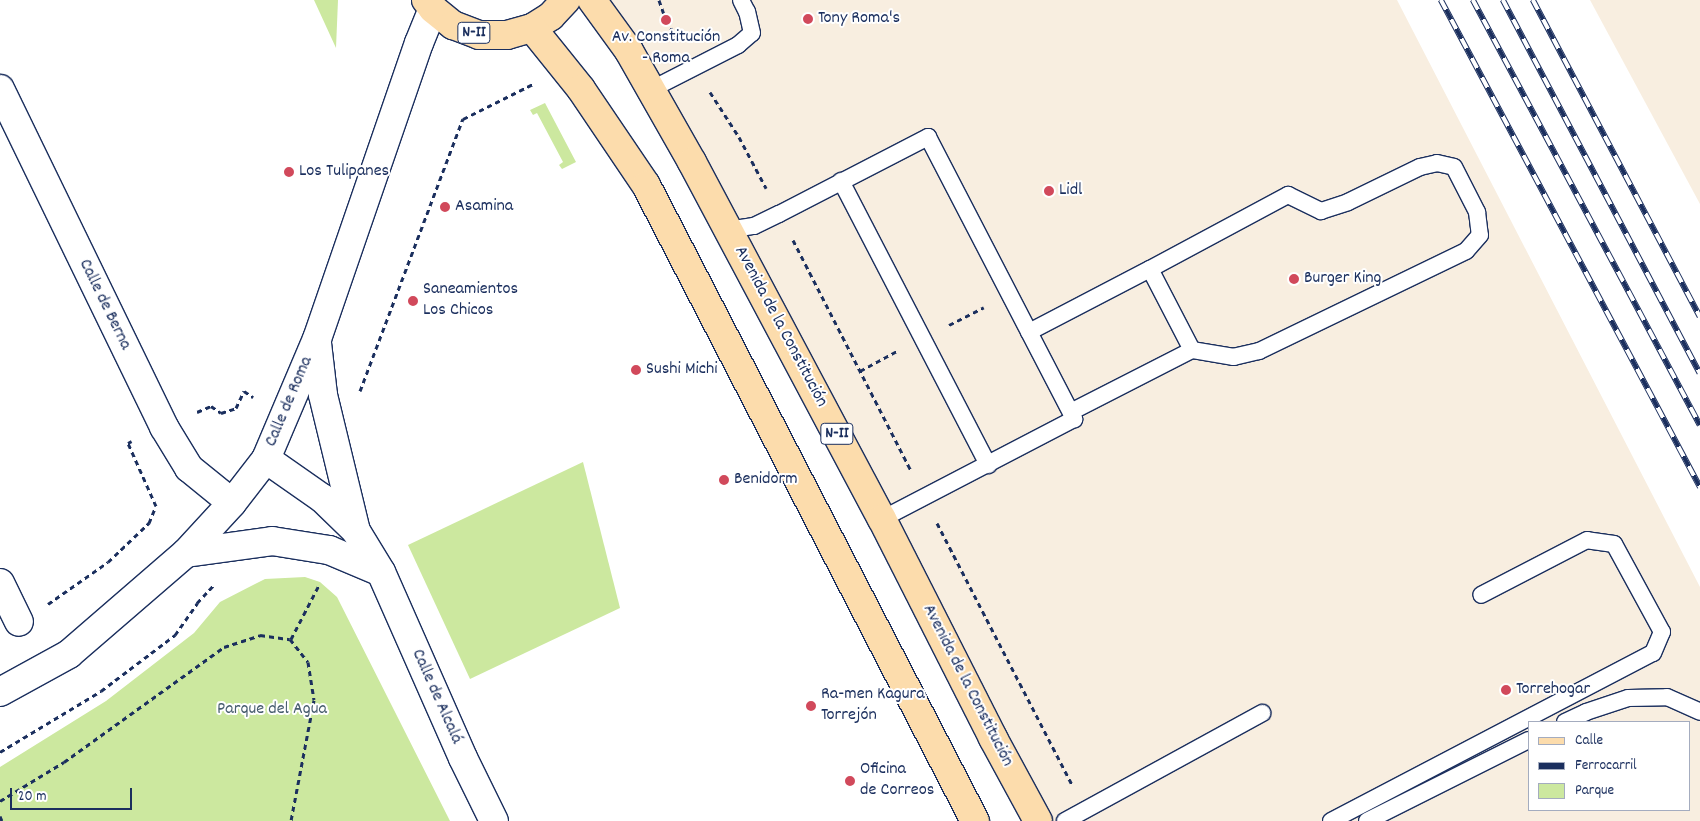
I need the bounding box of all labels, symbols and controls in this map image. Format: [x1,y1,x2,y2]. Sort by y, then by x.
place label: Tony Roma's [818,8,900,30]
marker: Tony Roma's [802,13,814,25]
marker: Av. Constitución - Roma [660,14,672,26]
road number: N-II [456,19,492,46]
place label: Av. Constitución - Roma [612,28,720,70]
place label: Los Tulipanes [299,161,389,183]
marker: Los Tulipanes [283,166,295,178]
place label: Lidl [1059,180,1082,202]
marker: Lidl [1043,185,1055,197]
place label: Asamina [455,196,513,218]
marker: Asamina [439,201,451,213]
street label: Avenida de la Constitución [728,243,832,411]
street label: Calle de Berna [73,256,135,354]
place label: Burger King [1304,268,1381,290]
marker: Burger King [1288,273,1300,285]
place label: Saneamientos Los Chicos [423,280,518,322]
marker: Saneamientos Los Chicos [407,295,419,307]
street label: Calle de Roma [261,354,319,450]
place label: Sushi Michi [646,359,718,381]
marker: Sushi Michi [630,364,642,376]
road number: N-II [820,420,854,448]
place label: Benidorm [734,469,798,491]
marker: Benidorm [718,474,730,486]
street label: Avenida de la Constitución [917,601,1017,771]
street label: Calle de Alcalá [405,646,467,748]
place label: Torrehogar [1516,679,1590,701]
marker: Torrehogar [1500,684,1512,696]
place label: Ra-men Kagura Torrejón [821,685,925,728]
park label: Parque del Agua [217,699,327,721]
marker: Ra-men Kagura Torrejón [805,700,817,712]
legend [1528,721,1690,811]
text: Calle [1575,730,1603,752]
text: Ferrocarril [1575,755,1637,777]
place label: Oficina de Correos [860,760,934,802]
marker: Oficina de Correos [844,775,856,787]
scale bar [12,778,135,810]
text: Parque [1575,780,1614,802]
text: 20 m [18,786,46,808]

